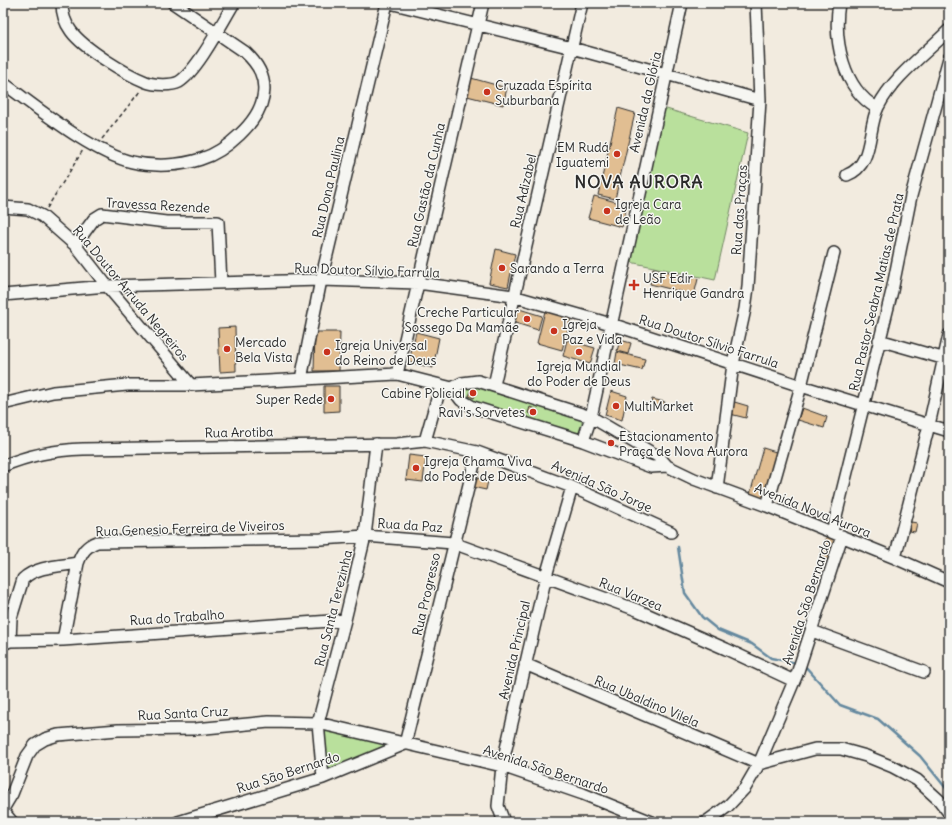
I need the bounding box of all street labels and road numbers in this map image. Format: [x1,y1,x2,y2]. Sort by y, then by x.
street label: Avenida da Glória [626,50,665,154]
street label: Rua Gastão da Cunha [404,121,449,249]
street label: Rua Dona Paulina [309,135,348,240]
street label: Rua Adizabel [507,152,540,230]
street label: Rua das Praças [728,164,751,256]
street label: Rua Pastor Seabra Matias de Prata [845,191,908,393]
street label: Travessa Rezende [105,194,210,217]
street label: Rua Doutor Arruda Negreiros [69,222,192,365]
street label: Rua Doutor Sílvio Farrula [294,259,440,282]
street label: Rua Doutor Sílvio Farrula [637,311,781,372]
street label: Rua Arotiba [204,423,274,442]
street label: Avenida São Jorge [549,457,655,516]
street label: Avenida Nova Aurora [752,479,874,542]
street label: Rua da Paz [377,515,443,536]
street label: Rua Genesio Ferreira de Viveiros [95,517,285,540]
street label: Avenida São Bernardo [778,537,835,667]
street label: Rua Santa Terezinha [311,548,356,668]
street label: Rua Progresso [409,551,444,637]
street label: Rua Varzea [597,574,665,615]
street label: Avenida Principal [495,599,534,701]
street label: Rua do Trabalho [129,606,225,629]
street label: Rua Ubaldino Vilela [592,672,702,731]
street label: Rua Santa Cruz [137,703,229,724]
street label: Avenida São Bernardo [481,741,611,798]
street label: Rua São Bernardo [235,748,342,797]

